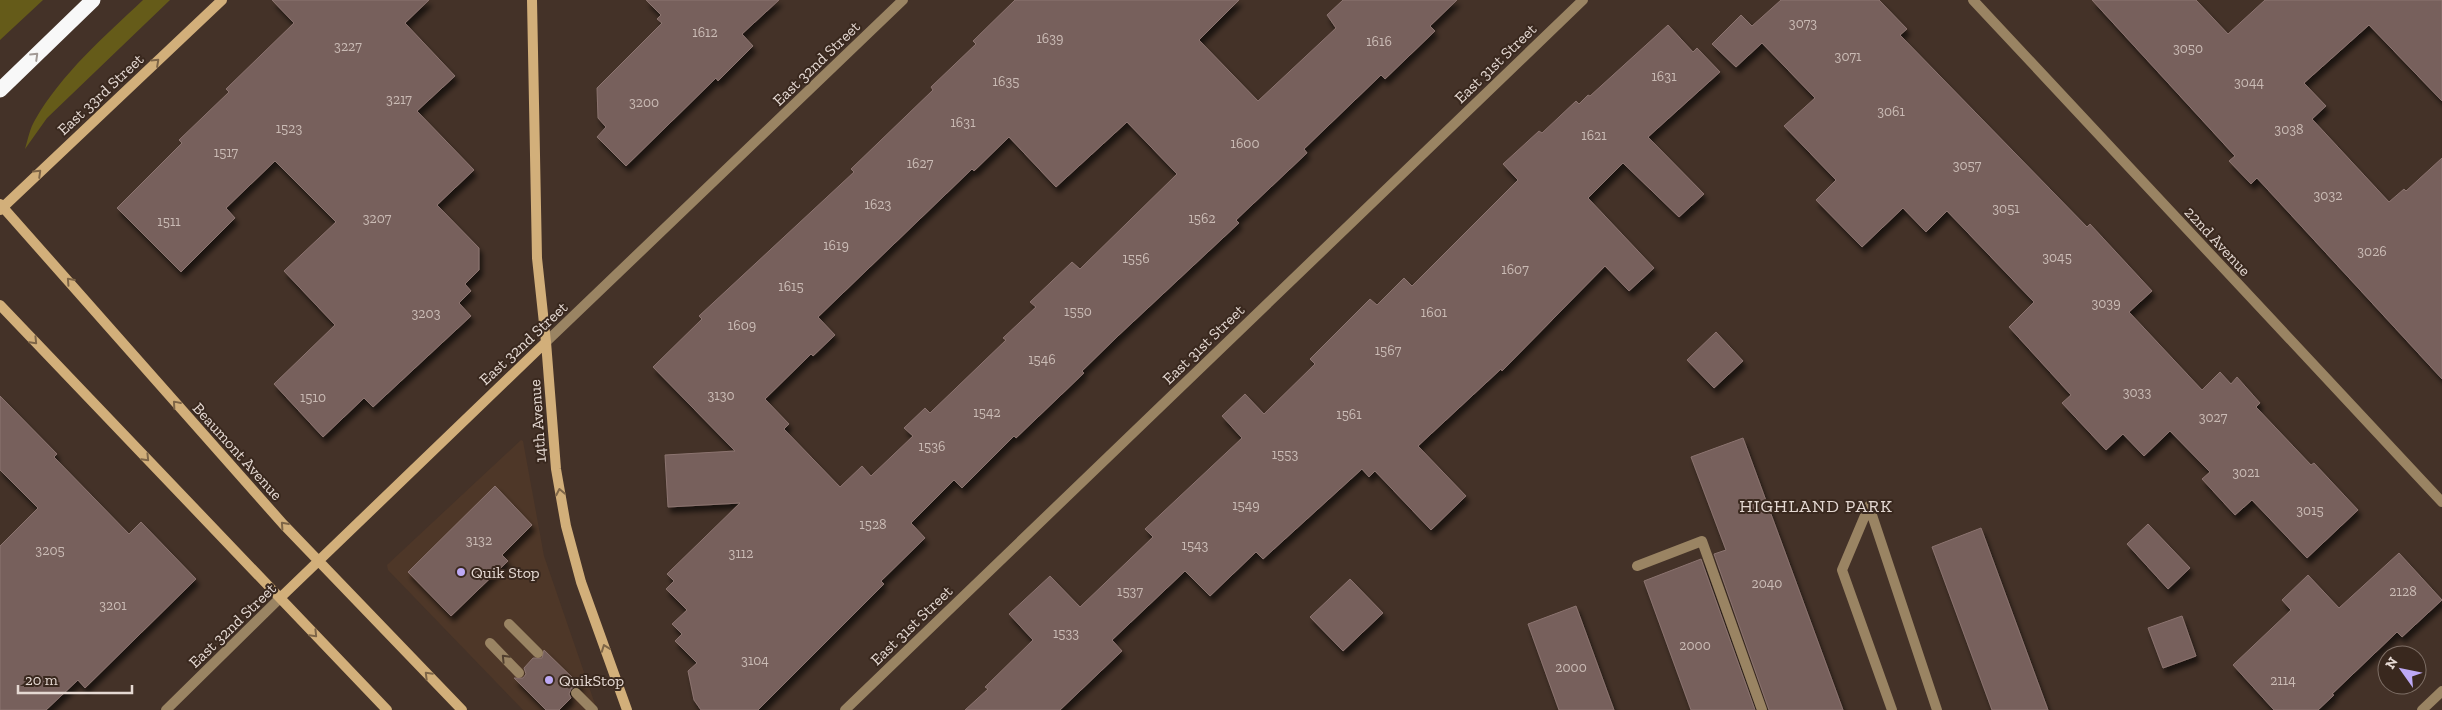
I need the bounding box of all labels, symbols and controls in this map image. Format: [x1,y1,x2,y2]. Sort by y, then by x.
house number: 3073 [1789,15,1817,32]
street label: East 32nd Street [769,17,864,110]
street label: East 31st Street [1450,20,1540,107]
house number: 1612 [692,24,718,41]
house number: 1639 [1036,30,1064,47]
house number: 1616 [1366,33,1392,50]
house number: 3227 [334,38,362,55]
house number: 3050 [2173,40,2203,57]
house number: 3071 [1835,48,1862,65]
street label: East 33rd Street [53,50,147,139]
one-way arrow [29,53,38,62]
one-way arrow [151,59,160,68]
house number: 1631 [1651,68,1677,85]
house number: 1635 [993,73,1019,90]
house number: 3044 [2234,74,2264,91]
house number: 3217 [386,91,412,108]
house number: 3200 [629,94,659,111]
house number: 3061 [1877,103,1905,120]
house number: 1631 [950,114,976,131]
house number: 1523 [276,120,302,137]
house number: 3038 [2274,121,2304,138]
house number: 1621 [1581,127,1607,144]
house number: 1600 [1231,135,1259,152]
house number: 1517 [214,144,239,161]
house number: 1627 [907,155,934,172]
house number: 3057 [1953,157,1982,174]
one-way arrow [33,170,42,179]
house number: 3032 [2314,187,2342,204]
house number: 1623 [865,196,892,213]
house number: 3051 [1992,200,2020,217]
street label: 22nd Avenue [2181,203,2255,280]
house number: 3207 [363,210,392,227]
house number: 1562 [1188,210,1216,227]
house number: 1511 [157,213,181,230]
house number: 1619 [823,237,849,254]
house number: 3026 [2357,243,2387,260]
house number: 3045 [2042,249,2072,266]
house number: 1556 [1122,250,1150,267]
house number: 1607 [1501,261,1529,278]
one-way arrow [67,277,76,286]
house number: 1615 [778,278,804,295]
house number: 3039 [2091,295,2121,312]
street label: East 32nd Street [475,298,571,389]
street label: East 31st Street [1158,301,1248,388]
house number: 1550 [1064,303,1092,320]
house number: 1601 [1421,304,1448,321]
house number: 3203 [412,305,441,322]
house number: 1609 [728,317,756,334]
one-way arrow [28,335,37,344]
house number: 1567 [1375,342,1402,359]
house number: 1546 [1028,351,1056,368]
street label: 14th Avenue [525,379,550,463]
house number: 3033 [2123,384,2151,401]
house number: 3130 [707,387,735,404]
house number: 1510 [300,389,326,406]
street label: Beaumont Avenue [189,399,286,504]
one-way arrow [173,400,182,409]
house number: 1542 [973,404,1001,421]
house number: 1561 [1336,406,1362,423]
house number: 3027 [2199,409,2228,426]
house number: 1536 [919,438,945,455]
house number: 1553 [1272,446,1298,463]
one-way arrow [140,452,149,461]
house number: 3021 [2232,464,2260,481]
one-way arrow [555,487,566,496]
district label: HIGHLAND PARK [1739,495,1893,517]
house number: 1549 [1232,497,1260,514]
house number: 3015 [2296,502,2324,519]
house number: 1528 [859,516,887,533]
one-way arrow [281,521,290,530]
house number: 3132 [466,532,492,549]
house number: 1543 [1182,537,1209,554]
house number: 3205 [35,542,65,559]
house number: 3112 [729,545,753,562]
place label: Quik Stop [471,563,540,582]
marker: Quik Stop [455,566,467,578]
house number: 2040 [1752,575,1782,592]
street label: East 32nd Street [185,579,280,672]
street label: East 31st Street [866,582,956,669]
house number: 1537 [1117,583,1143,600]
house number: 2128 [2389,583,2417,600]
house number: 3201 [99,597,127,614]
house number: 1533 [1053,625,1079,642]
one-way arrow [308,628,317,637]
house number: 2000 [1679,637,1711,654]
one-way arrow [600,644,610,653]
north arrow [2377,645,2427,695]
house number: 3104 [741,652,769,669]
text: N [2381,654,2402,672]
one-way arrow [502,655,511,664]
house number: 2000 [1555,659,1587,676]
scale bar [18,662,131,694]
text: 20 m [25,671,58,689]
one-way arrow [425,671,434,680]
place label: QuikStop [559,671,624,690]
house number: 2114 [2270,672,2296,689]
marker: QuikStop [543,674,555,686]

